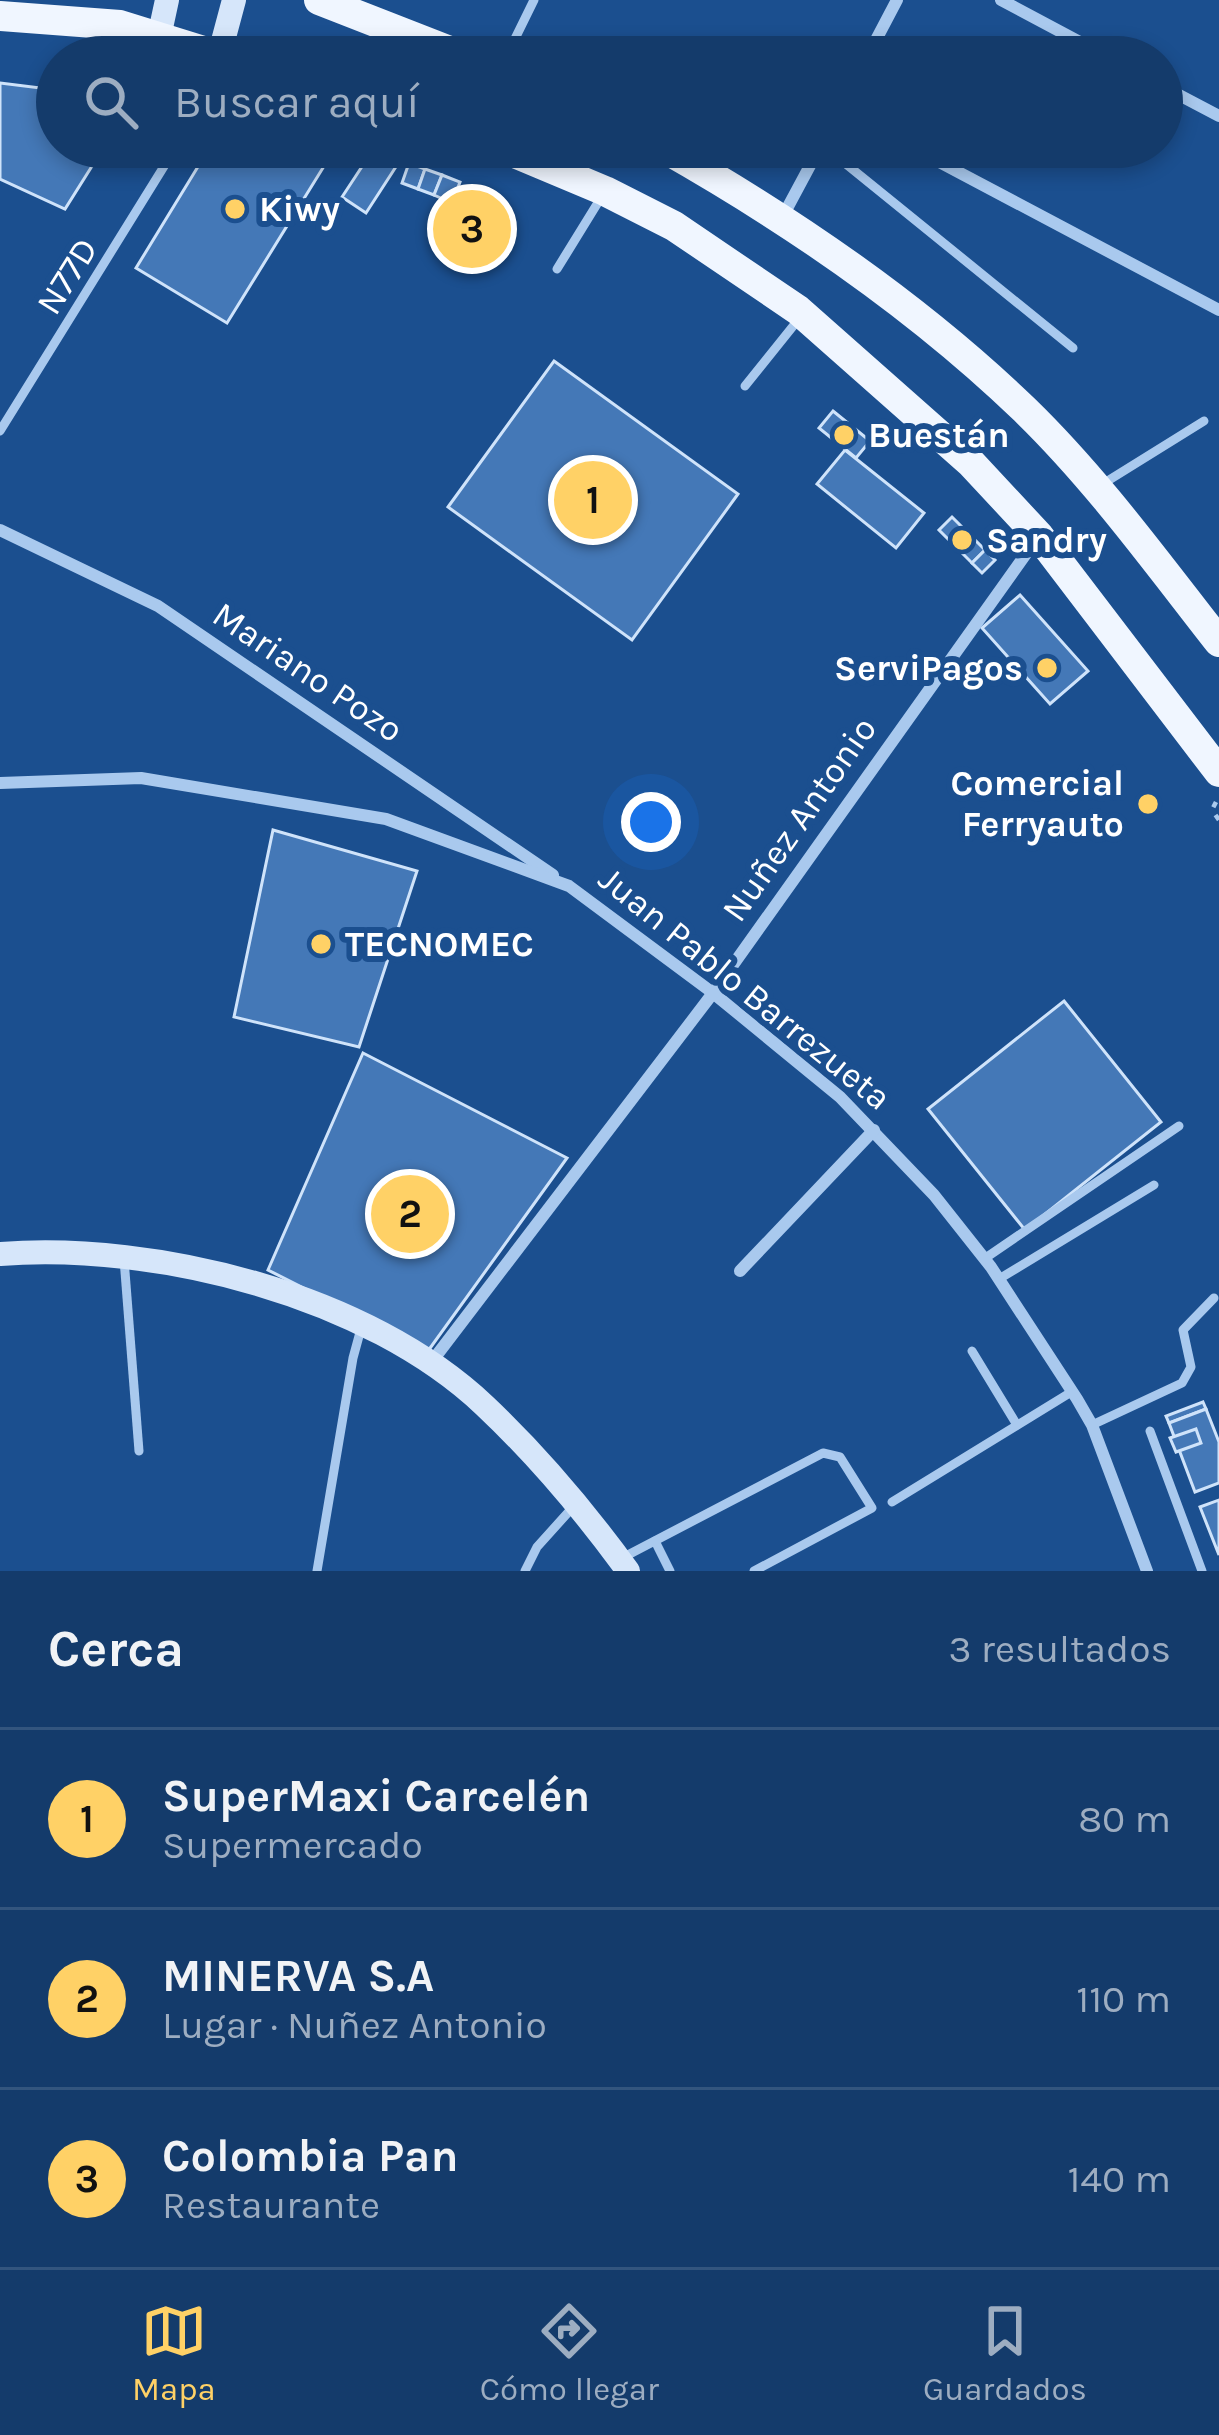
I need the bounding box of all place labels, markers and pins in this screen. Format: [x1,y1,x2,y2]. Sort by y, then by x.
pin: 3 [433,184,511,274]
place label: Kiwy [259,188,340,231]
marker: Kiwy [222,196,248,222]
place label: Buestán [868,414,1010,456]
marker: Buestán [831,422,857,448]
pin: 1 [554,455,632,545]
place label: Sandry [986,519,1107,562]
marker: Sandry [949,527,975,553]
place label: ServiPagos [834,647,1023,690]
marker: ServiPagos [1034,655,1060,681]
place label: Comercial Ferryauto [951,762,1124,846]
marker: Comercial Ferryauto [1135,791,1161,817]
place label: TECNOMEC [345,923,534,965]
marker: TECNOMEC [308,931,334,957]
pin: 2 [371,1169,449,1259]

